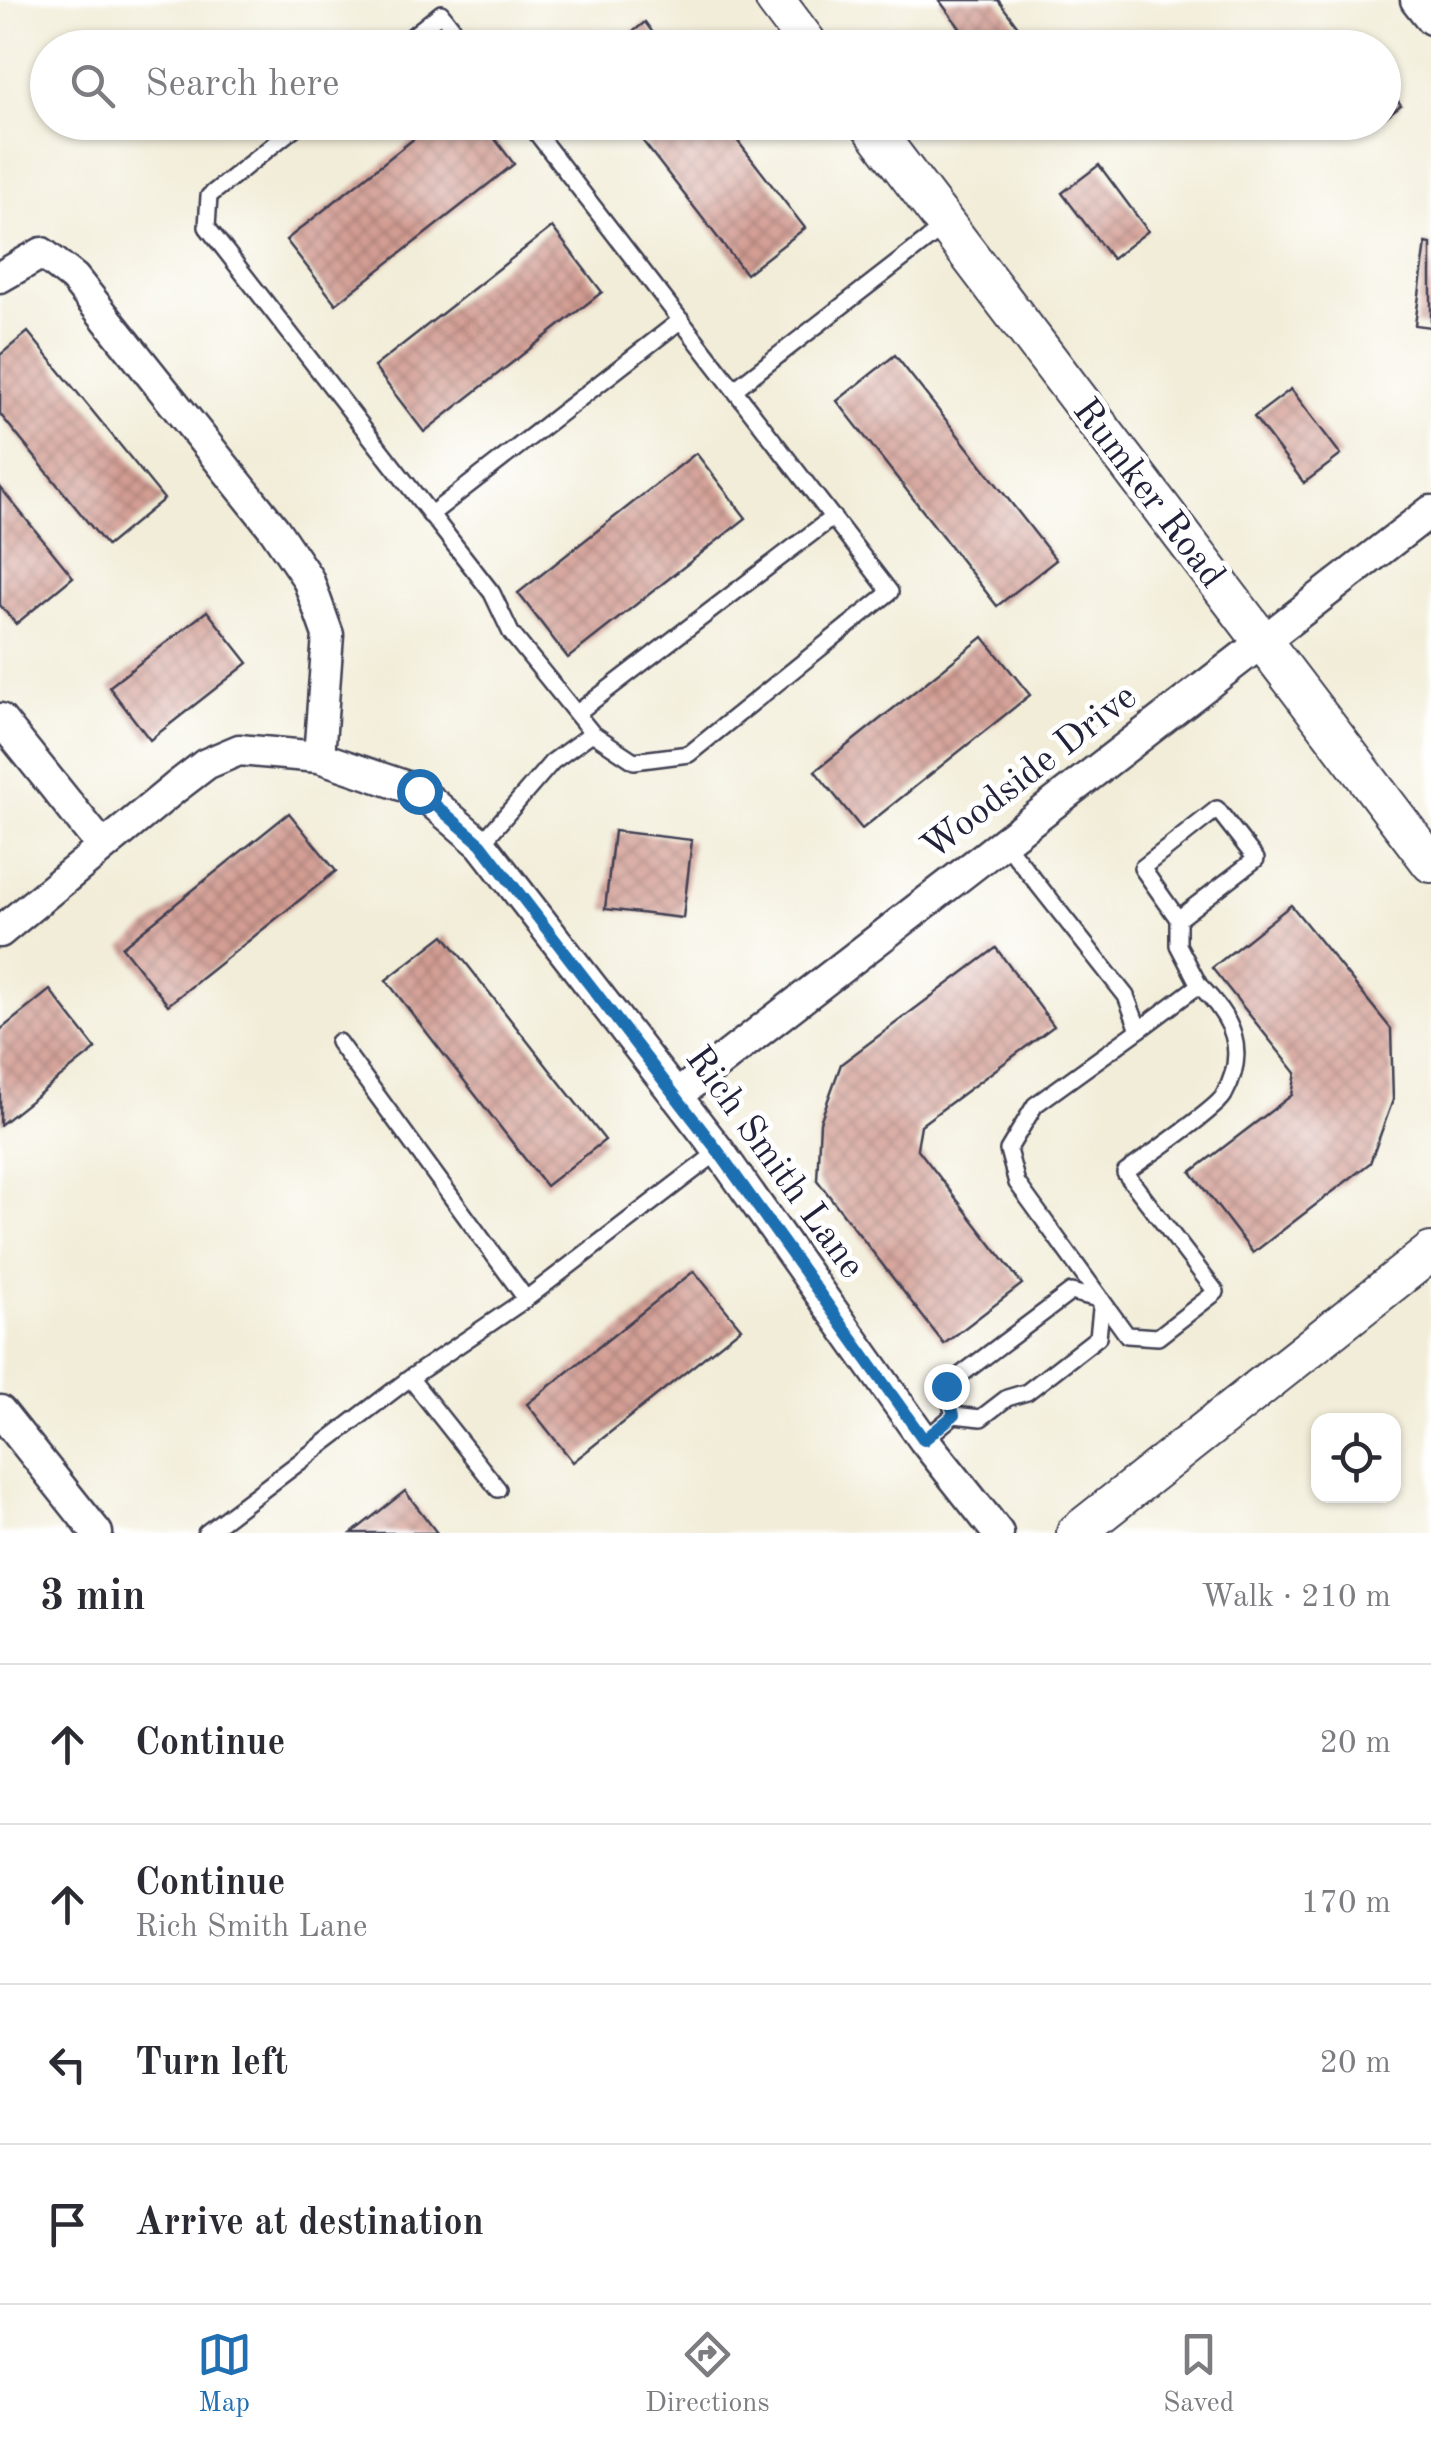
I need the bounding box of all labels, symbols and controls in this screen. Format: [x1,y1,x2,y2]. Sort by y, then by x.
search box [30,30,1401,140]
icon: search [65,58,120,113]
text: Search here [145,66,340,104]
street label: Rumker Road [1065,392,1231,596]
street label: Woodside Drive [916,678,1144,868]
route start [397,769,443,815]
street label: Rich Smith Lane [677,1040,871,1286]
route end [924,1364,970,1410]
map controls [1311,1413,1401,1503]
button: locate [1311,1413,1401,1503]
text: 3 min [40,1577,146,1619]
text: Walk · 210 m [1201,1582,1391,1614]
icon: ahead [40,1717,95,1772]
text: Continue [135,1725,285,1763]
text: 20 m [1320,1728,1391,1760]
text: Continue [135,1865,285,1903]
icon: ahead [40,1877,95,1932]
text: 170 m [1301,1888,1391,1920]
text: Rich Smith Lane [135,1912,368,1944]
icon: left [40,2037,95,2092]
text: Turn left [135,2045,288,2083]
text: 20 m [1320,2048,1391,2080]
icon: arrive [40,2197,95,2252]
text: Arrive at destination [135,2205,484,2243]
tab: Map [197,2327,252,2422]
tab: Directions [645,2327,770,2422]
tab: Saved [1163,2327,1234,2422]

